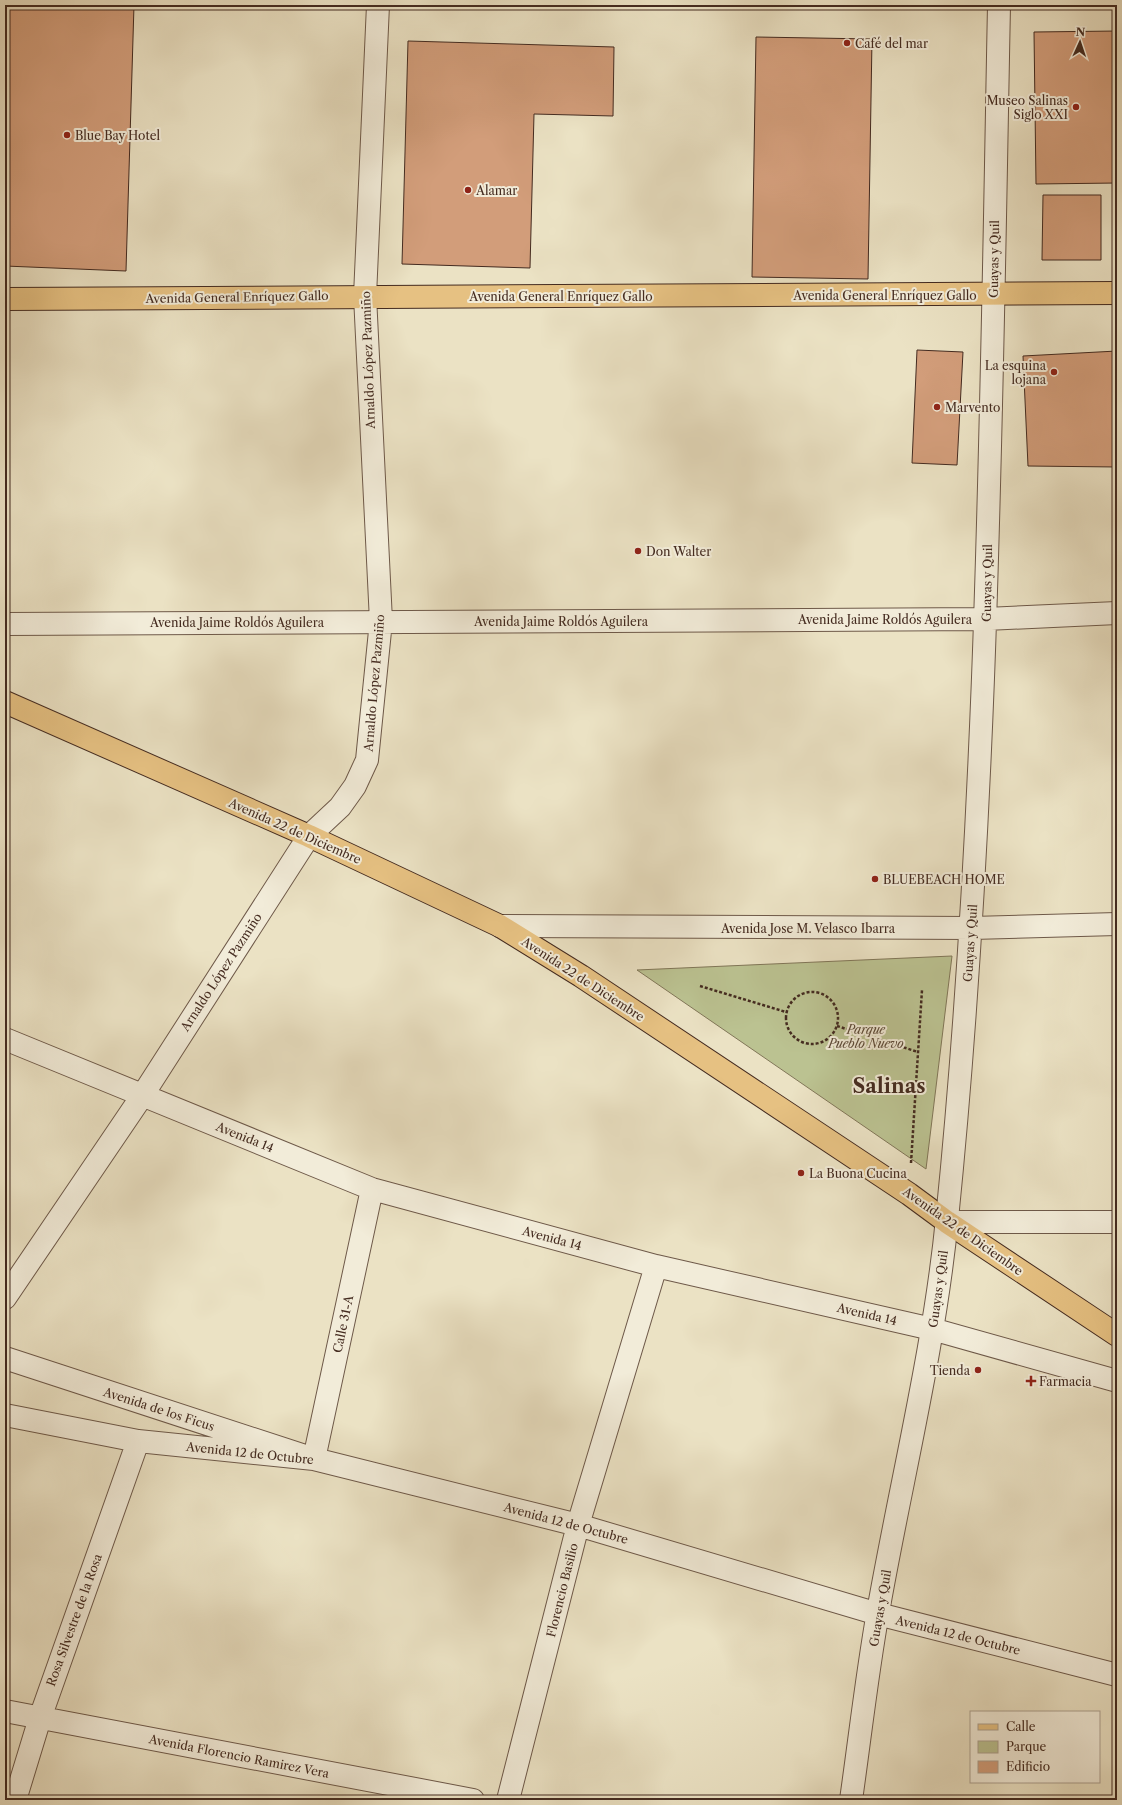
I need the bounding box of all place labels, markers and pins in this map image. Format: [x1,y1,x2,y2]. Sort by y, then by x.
place label: Café del mar [855,36,928,51]
marker: Café del mar [842,38,852,48]
place label: Museo Salinas Siglo XXI [986,93,1068,122]
marker: Museo Salinas Siglo XXI [1071,102,1081,112]
place label: Blue Bay Hotel [75,128,160,143]
marker: Blue Bay Hotel [62,130,72,140]
place label: Alamar [475,183,517,198]
marker: Alamar [463,185,473,195]
place label: La esquina lojana [985,358,1047,387]
marker: La esquina lojana [1049,367,1059,377]
place label: Marvento [945,400,1000,415]
marker: Marvento [932,402,942,412]
place label: Don Walter [646,544,711,559]
marker: Don Walter [633,546,643,556]
place label: BLUEBEACH HOME [883,872,1005,887]
marker: BLUEBEACH HOME [870,874,880,884]
place label: La Buona Cucina [809,1166,907,1181]
marker: La Buona Cucina [796,1168,806,1178]
place label: Tienda [930,1363,971,1378]
marker: Tienda [973,1365,983,1375]
place label: Farmacia [1039,1374,1092,1389]
marker: Farmacia [1026,1376,1036,1386]

